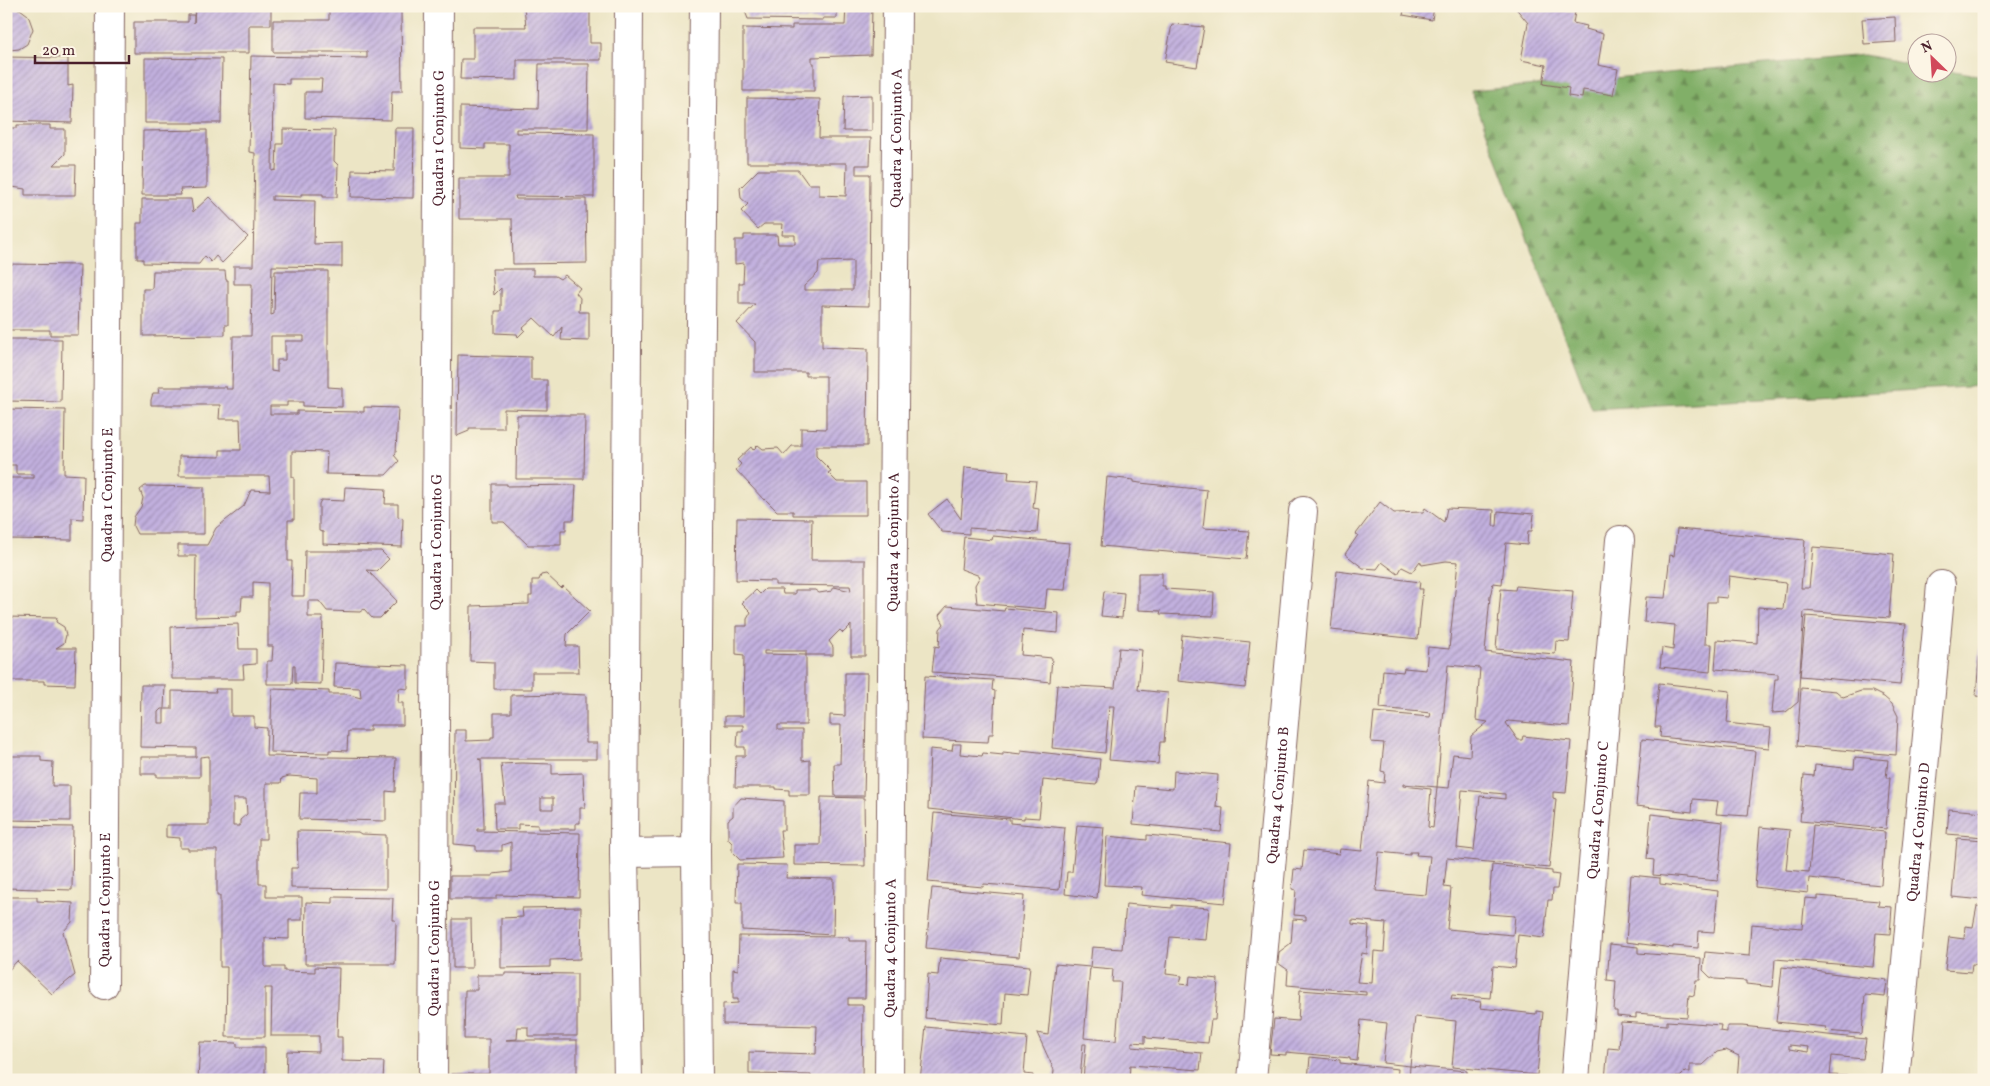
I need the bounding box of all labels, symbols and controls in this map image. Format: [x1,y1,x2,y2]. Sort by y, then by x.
scale bar [35,32,129,64]
north arrow [1908,32,1958,82]
text: N [1919,37,1936,58]
text: 20 m [42,41,75,62]
street label: Quadra 4 Conjunto A [886,68,909,208]
street label: Quadra 1 Conjunto G [429,70,451,206]
street label: Quadra 1 Conjunto E [98,428,119,562]
street label: Quadra 4 Conjunto A [883,472,906,612]
street label: Quadra 1 Conjunto G [427,474,448,610]
street label: Quadra 4 Conjunto B [1262,726,1296,865]
street label: Quadra 4 Conjunto C [1583,740,1615,880]
street label: Quadra 4 Conjunto D [1903,762,1936,903]
street label: Quadra 1 Conjunto E [95,833,117,967]
street label: Quadra 4 Conjunto A [880,878,903,1018]
street label: Quadra 1 Conjunto G [424,880,446,1016]

